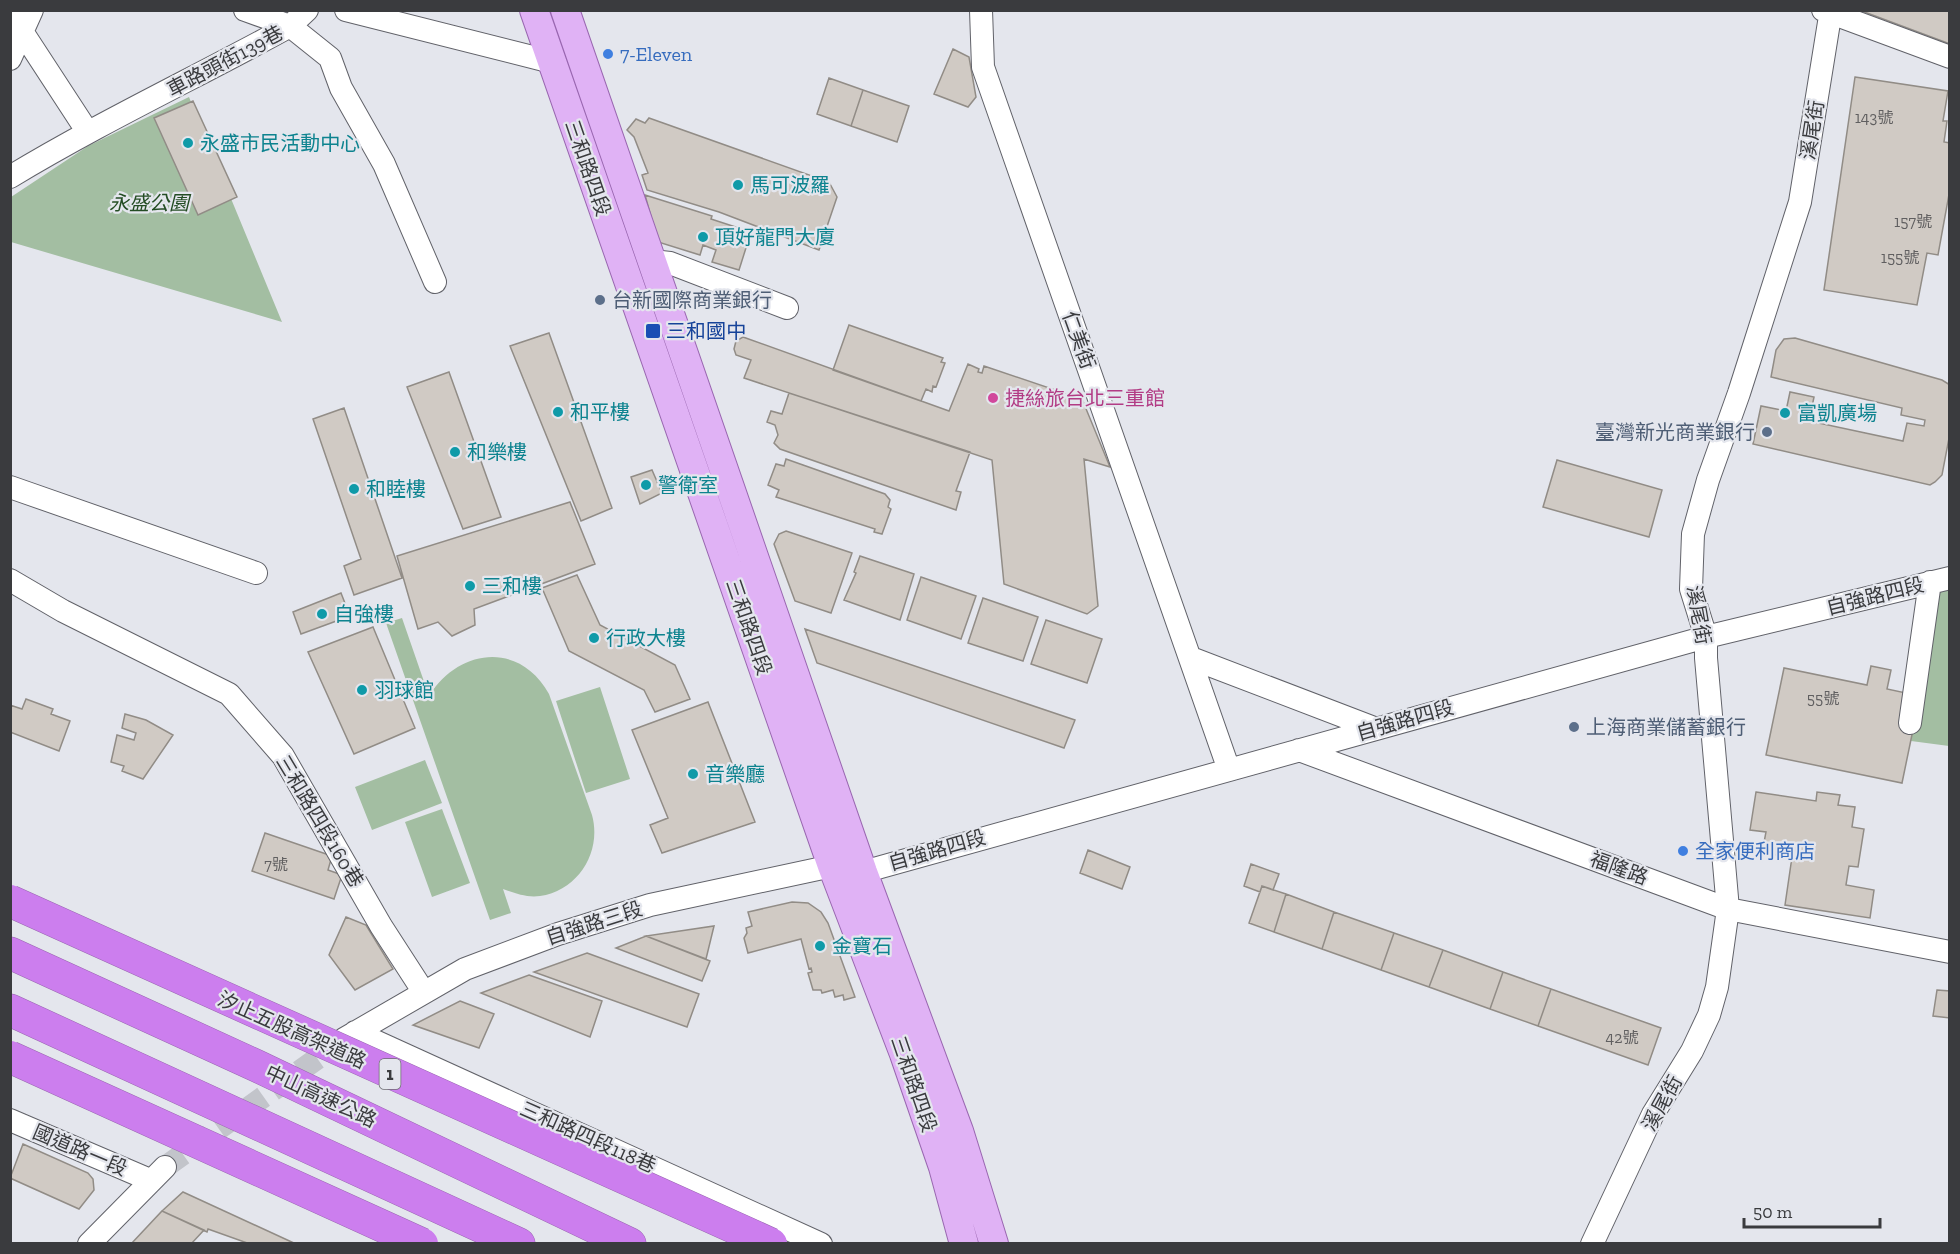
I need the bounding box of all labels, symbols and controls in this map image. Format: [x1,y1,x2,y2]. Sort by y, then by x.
street label: 車路頭街139巷 [163,20,287,102]
place label: 7-Eleven [620,42,693,66]
marker: 7-Eleven [601,47,615,61]
street label: 溪尾街 [1795,98,1829,162]
house number: 143號 [1855,108,1893,127]
street label: 三和路四段 [560,117,616,219]
place label: 永盛市民活動中心 [200,131,360,155]
marker: 永盛市民活動中心 [181,136,195,150]
place label: 馬可波羅 [750,173,830,197]
marker: 馬可波羅 [731,178,745,192]
park label: 永盛公園 [109,191,192,215]
house number: 157號 [1894,212,1932,231]
place label: 頂好龍門大廈 [715,225,835,249]
marker: 頂好龍門大廈 [696,230,710,244]
house number: 155號 [1881,248,1919,267]
place label: 台新國際商業銀行 [612,288,772,312]
marker: 台新國際商業銀行 [593,293,607,307]
street label: 仁美街 [1057,308,1101,372]
place label: 三和國中 [666,319,746,343]
marker: 三和國中 [644,322,662,340]
place label: 捷絲旅台北三重館 [1005,386,1165,410]
marker: 捷絲旅台北三重館 [986,391,1000,405]
place label: 和平樓 [570,400,630,424]
place label: 富凱廣場 [1797,401,1877,425]
marker: 和平樓 [551,405,565,419]
marker: 富凱廣場 [1778,406,1792,420]
place label: 臺灣新光商業銀行 [1595,420,1755,444]
marker: 臺灣新光商業銀行 [1760,425,1774,439]
place label: 和樂樓 [467,440,527,464]
marker: 和樂樓 [448,445,462,459]
place label: 警衛室 [658,473,718,497]
place label: 和睦樓 [366,477,426,501]
marker: 警衛室 [639,478,653,492]
marker: 和睦樓 [347,482,361,496]
street label: 自強路四段 [1824,572,1926,620]
place label: 三和樓 [482,574,542,598]
street label: 三和路四段 [721,576,777,678]
marker: 三和樓 [463,579,477,593]
street label: 溪尾街 [1682,583,1716,647]
place label: 自強樓 [334,602,394,626]
marker: 自強樓 [315,607,329,621]
place label: 行政大樓 [606,626,686,650]
marker: 行政大樓 [587,631,601,645]
place label: 羽球館 [374,678,434,702]
marker: 羽球館 [355,683,369,697]
house number: 55號 [1807,689,1839,708]
street label: 自強路四段 [1354,695,1456,745]
place label: 上海商業儲蓄銀行 [1586,715,1746,739]
marker: 上海商業儲蓄銀行 [1567,720,1581,734]
street label: 三和路四段160巷 [271,751,369,891]
place label: 音樂廳 [705,762,765,786]
marker: 音樂廳 [686,767,700,781]
street label: 自強路四段 [886,825,988,875]
place label: 全家便利商店 [1695,839,1815,863]
marker: 全家便利商店 [1676,844,1690,858]
street label: 福隆路 [1587,846,1651,890]
house number: 7號 [264,855,288,874]
street label: 自強路三段 [543,896,645,950]
place label: 金寶石 [832,934,892,958]
marker: 金寶石 [813,939,827,953]
street label: 汐止五股高架道路 [214,986,370,1074]
house number: 42號 [1606,1028,1638,1047]
street label: 三和路四段 [886,1033,942,1135]
road number: 1 [380,1059,400,1089]
street label: 中山高速公路 [262,1060,380,1132]
street label: 溪尾街 [1637,1071,1687,1135]
street label: 三和路四段118巷 [516,1096,660,1178]
street label: 國道路一段 [29,1119,131,1181]
scale bar [1744,1191,1880,1229]
text: 50 m [1753,1201,1793,1223]

